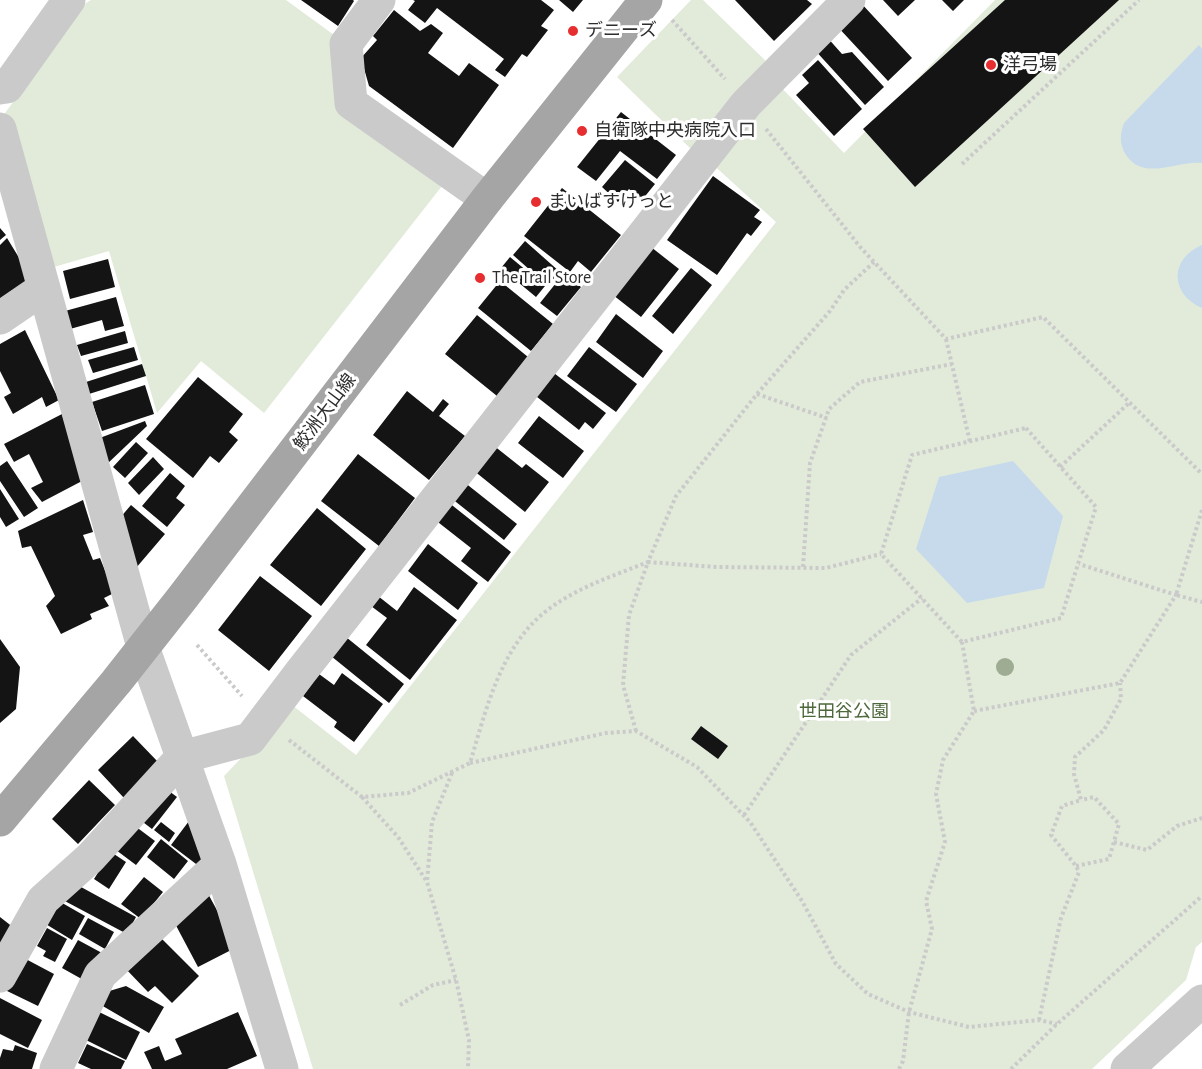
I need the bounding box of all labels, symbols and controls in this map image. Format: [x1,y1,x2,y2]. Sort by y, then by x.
place label: デニーズ [585,20,657,42]
marker: デニーズ [566,24,580,38]
place label: 洋弓場 [1003,54,1057,76]
marker: 洋弓場 [984,58,998,72]
place label: 自衛隊中央病院入口 [594,120,756,142]
marker: 自衛隊中央病院入口 [575,124,589,138]
place label: まいばすけっと [548,191,674,213]
marker: まいばすけっと [529,195,543,209]
place label: The Trail Store [492,267,591,289]
marker: The Trail Store [473,271,487,285]
street label: 鮫洲大山線 [289,370,361,454]
park label: 世田谷公園 [799,701,889,723]

